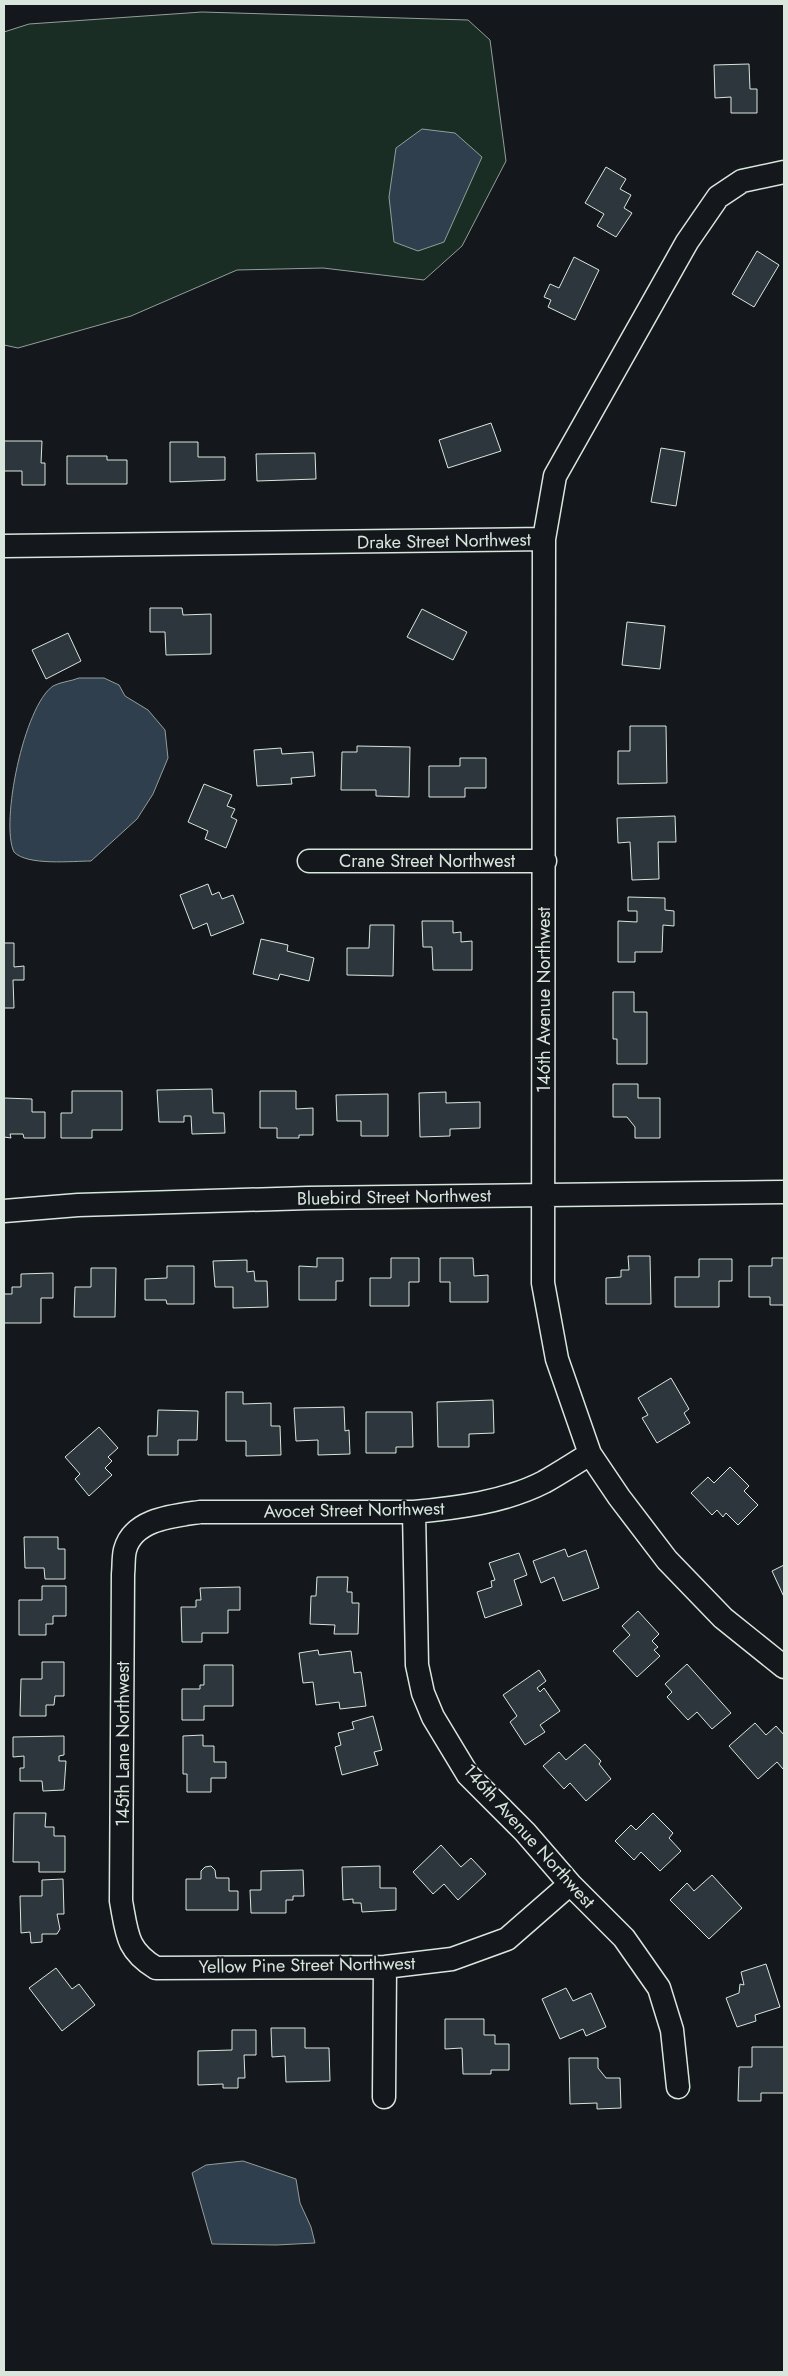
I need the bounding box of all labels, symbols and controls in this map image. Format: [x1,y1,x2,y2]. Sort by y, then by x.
street label: Drake Street Northwest [357,526,532,556]
street label: Crane Street Northwest [339,848,516,874]
street label: 146th Avenue Northwest [531,906,557,1093]
street label: Bluebird Street Northwest [297,1182,492,1212]
street label: Avocet Street Northwest [263,1495,445,1525]
street label: 145th Lane Northwest [110,1661,136,1827]
street label: 146th Avenue Northwest [457,1758,601,1914]
street label: Yellow Pine Street Northwest [199,1950,416,1980]

